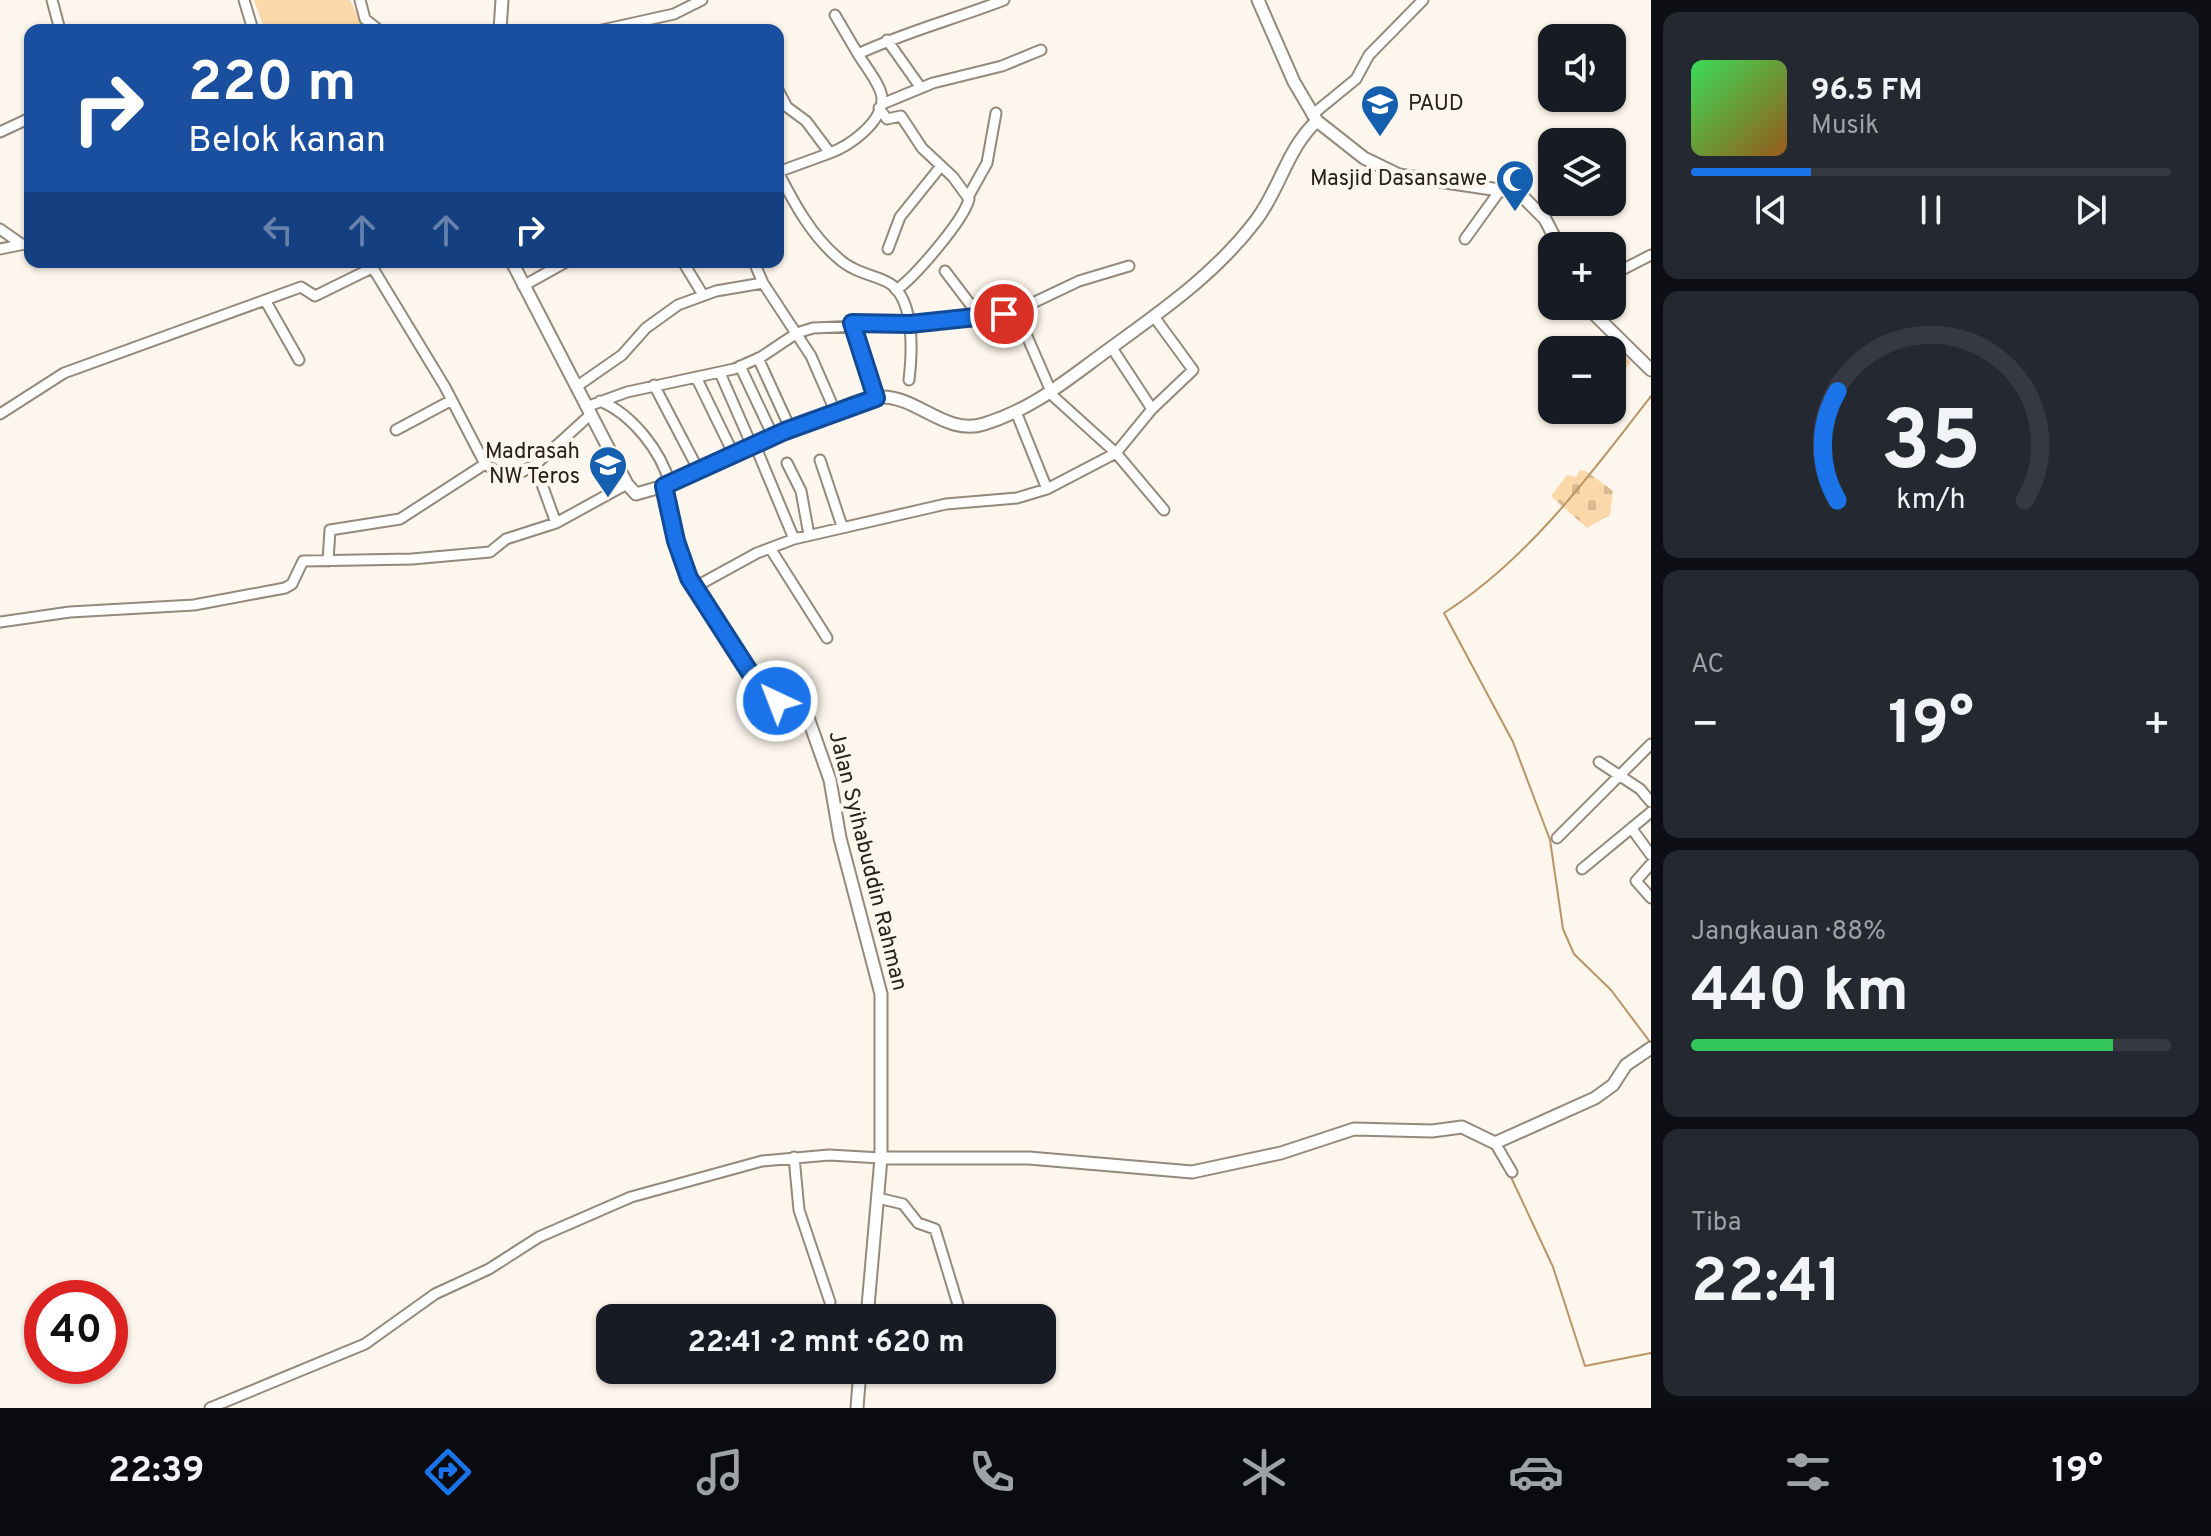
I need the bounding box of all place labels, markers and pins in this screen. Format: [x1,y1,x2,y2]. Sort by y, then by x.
school or university icon: PAUD [1359,83,1401,138]
place label: PAUD [1408,91,1464,118]
mosque icon: Masjid Dasansawe [1494,158,1536,213]
place label: Masjid Dasansawe [1310,166,1487,193]
pin [970,280,1038,348]
place label: Madrasah NW Teros [485,439,580,491]
school or university icon: Madrasah NW Teros [587,444,629,499]

